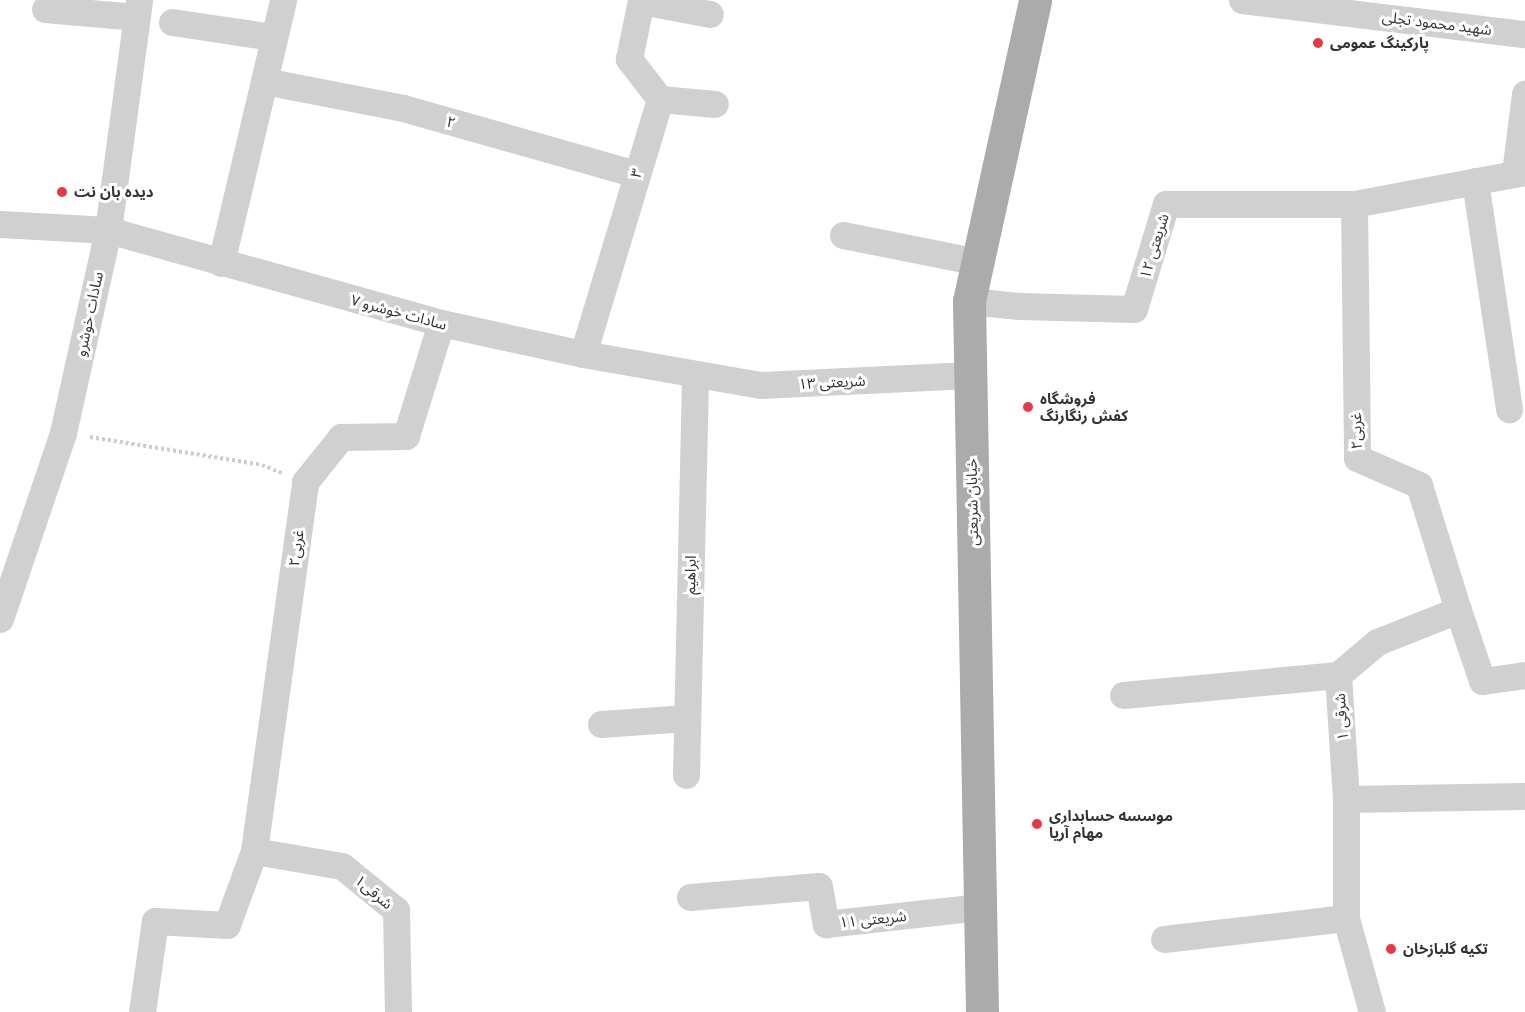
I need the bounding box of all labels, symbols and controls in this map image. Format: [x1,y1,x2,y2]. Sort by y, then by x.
street label: شهید محمود تجلی [1381,7,1493,39]
place label: پارکینگ عمومی [1330,34,1429,52]
marker: پارکینگ عمومی [1311,36,1325,50]
street label: ۲ [444,112,458,132]
street label: ۳ [626,166,646,180]
place label: دیده بان نت [74,183,154,201]
marker: دیده بان نت [55,185,69,199]
street label: شریعتی ۱۲ [1136,211,1172,281]
street label: سادات خوشرو [71,270,107,358]
street label: سادات خوشرو ۷ [349,291,449,333]
street label: شریعتی ۱۳ [798,371,866,393]
place label: فروشگاه کفش رنگارنگ [1040,389,1128,424]
marker: فروشگاه کفش رنگارنگ [1021,400,1035,414]
street label: غربی۲ [1347,413,1365,449]
street label: خیابان شریعتی [962,458,982,546]
street label: غربی۲ [285,529,307,567]
street label: ابراهیم [681,555,699,595]
street label: ۱ شرقی [1330,693,1352,741]
place label: موسسه حسابداری مهام آریا [1049,806,1173,841]
marker: موسسه حسابداری مهام آریا [1030,817,1044,831]
street label: شرقی۱ [352,871,396,913]
street label: شریعتی ۱۱ [839,907,907,931]
place label: تکیه گلبازخان [1403,940,1488,958]
marker: تکیه گلبازخان [1384,942,1398,956]

